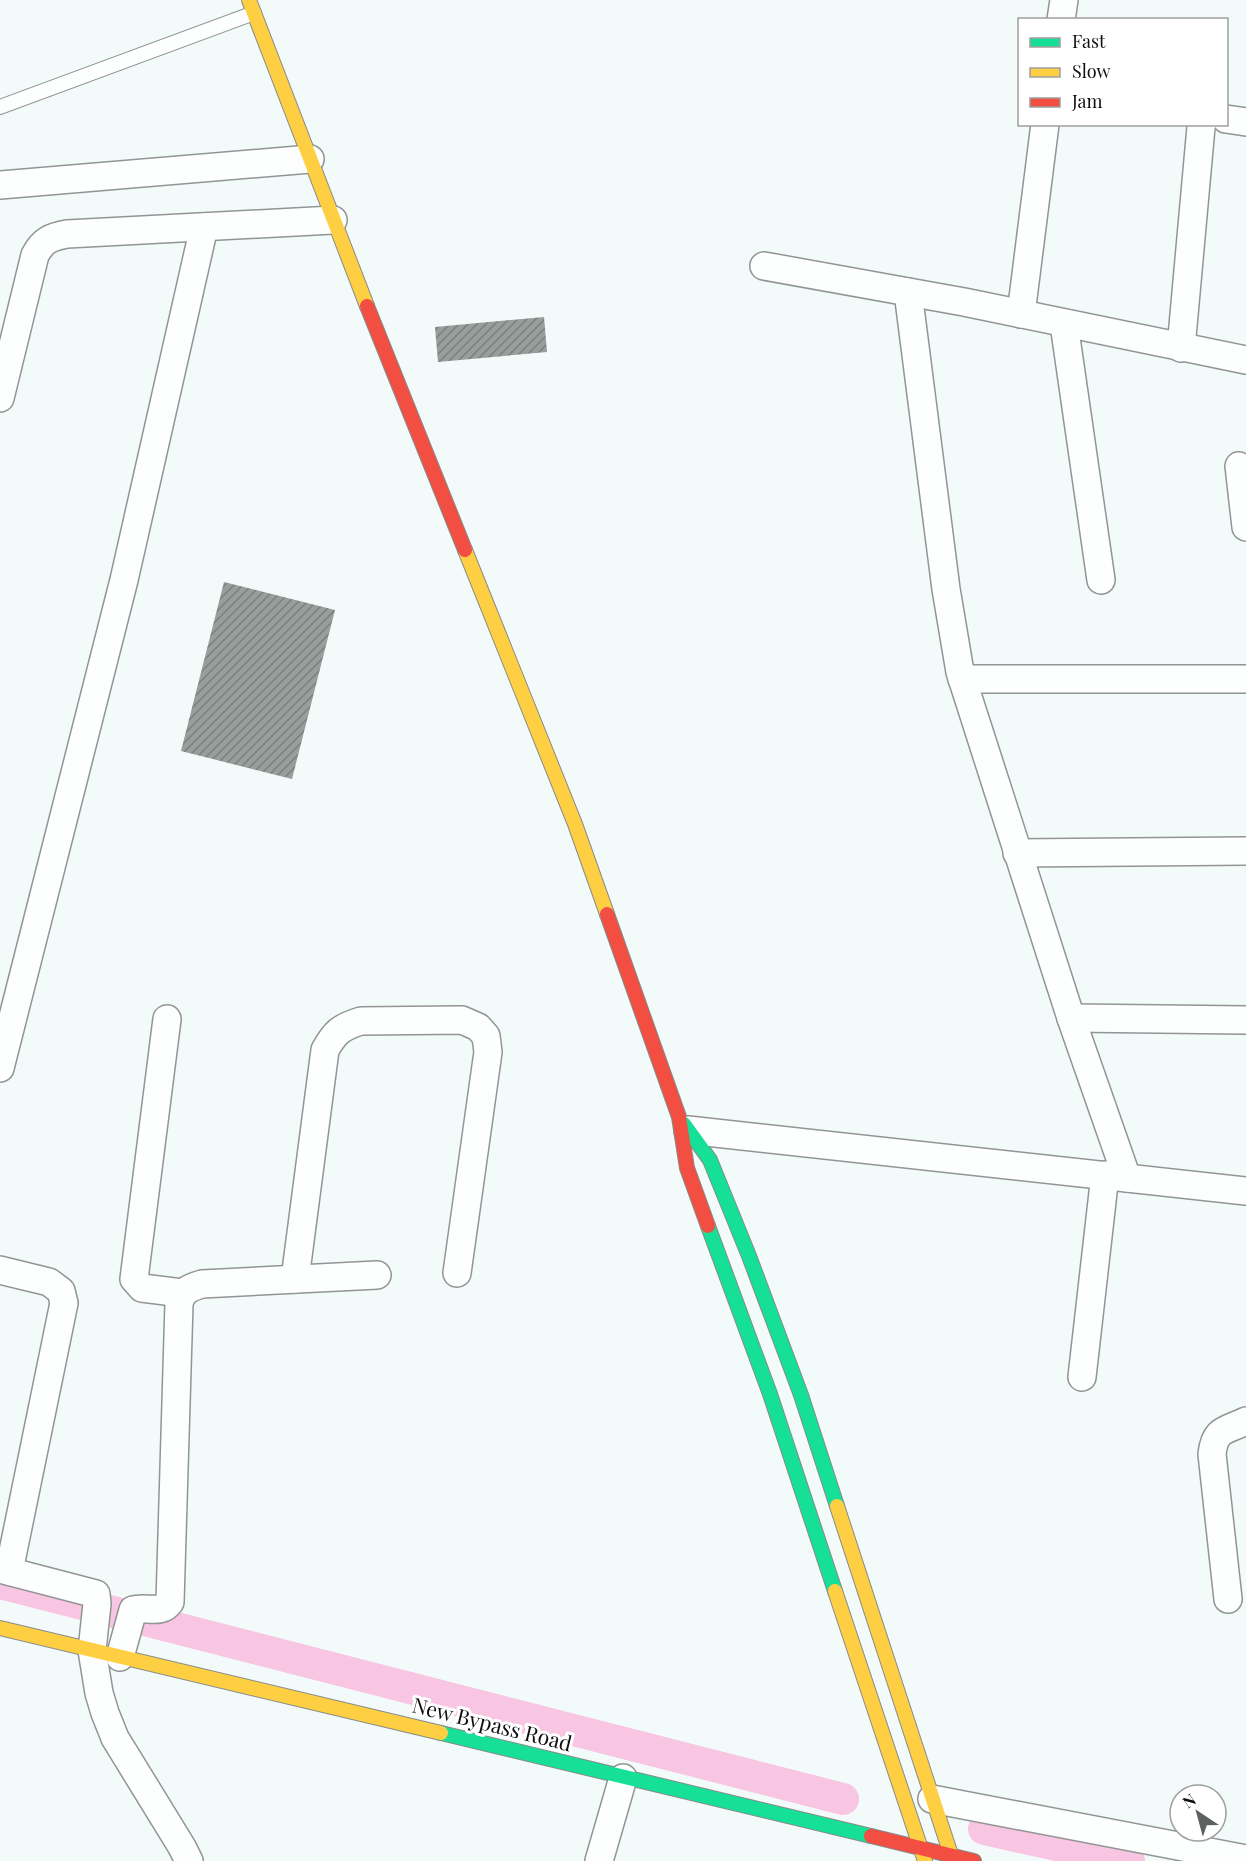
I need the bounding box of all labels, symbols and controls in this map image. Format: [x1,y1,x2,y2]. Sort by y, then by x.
legend [1018,18,1228,126]
text: Fast [1072,29,1106,53]
text: Slow [1072,59,1110,83]
text: Jam [1071,89,1102,113]
street label: New Bypass Road [410,1690,575,1756]
north arrow [1168,1783,1228,1843]
text: N [1178,1788,1200,1812]

